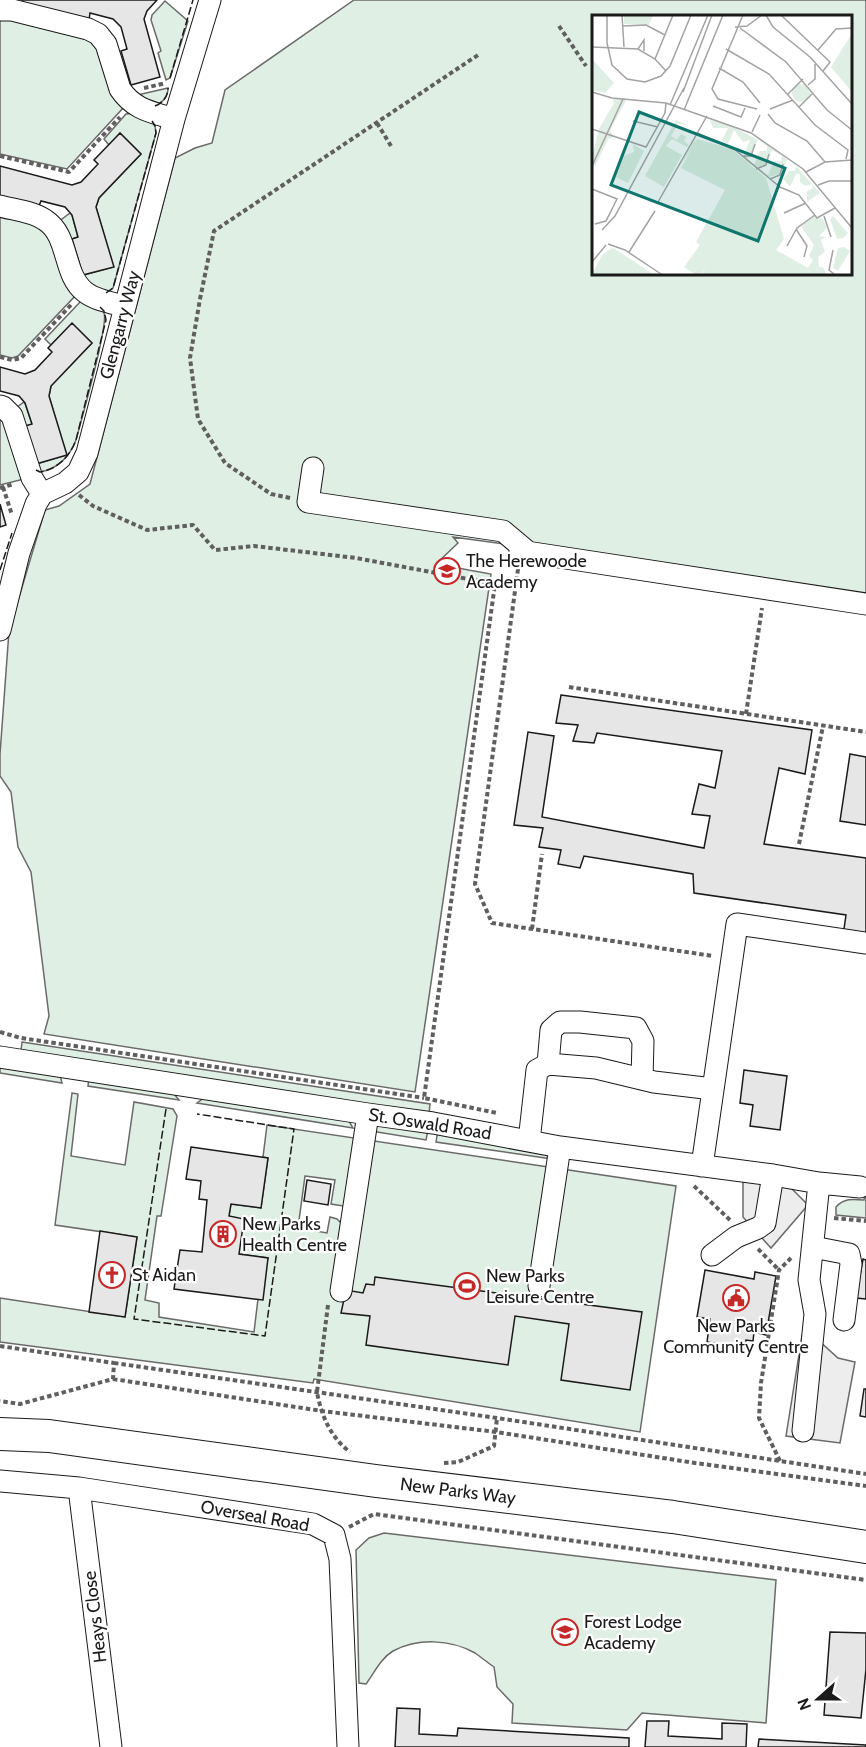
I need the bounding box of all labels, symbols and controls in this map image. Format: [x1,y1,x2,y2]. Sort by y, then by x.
inset map [592,15,851,274]
street label: Glengarry Way [95,268,145,382]
place label: The Herewoode Academy [466,550,587,593]
school or university icon: The Herewoode Academy [432,556,462,586]
street label: St. Oswald Road [367,1103,493,1145]
place label: New Parks Health Centre [242,1213,347,1256]
building icon: New Parks Health Centre [208,1219,238,1249]
church icon: St Aidan [97,1260,127,1290]
place label: St Aidan [132,1264,196,1286]
place label: New Parks Leisure Centre [486,1265,594,1308]
sports icon: New Parks Leisure Centre [452,1271,482,1301]
public building icon: New Parks Community Centre [721,1283,751,1313]
place label: New Parks Community Centre [663,1315,809,1358]
street label: New Parks Way [399,1473,517,1509]
street label: Overseal Road [199,1496,311,1536]
street label: Heays Close [78,1570,112,1664]
place label: Forest Lodge Academy [584,1611,682,1654]
school or university icon: Forest Lodge Academy [550,1617,580,1647]
north arrow [788,1669,848,1729]
text: N [794,1696,815,1713]

